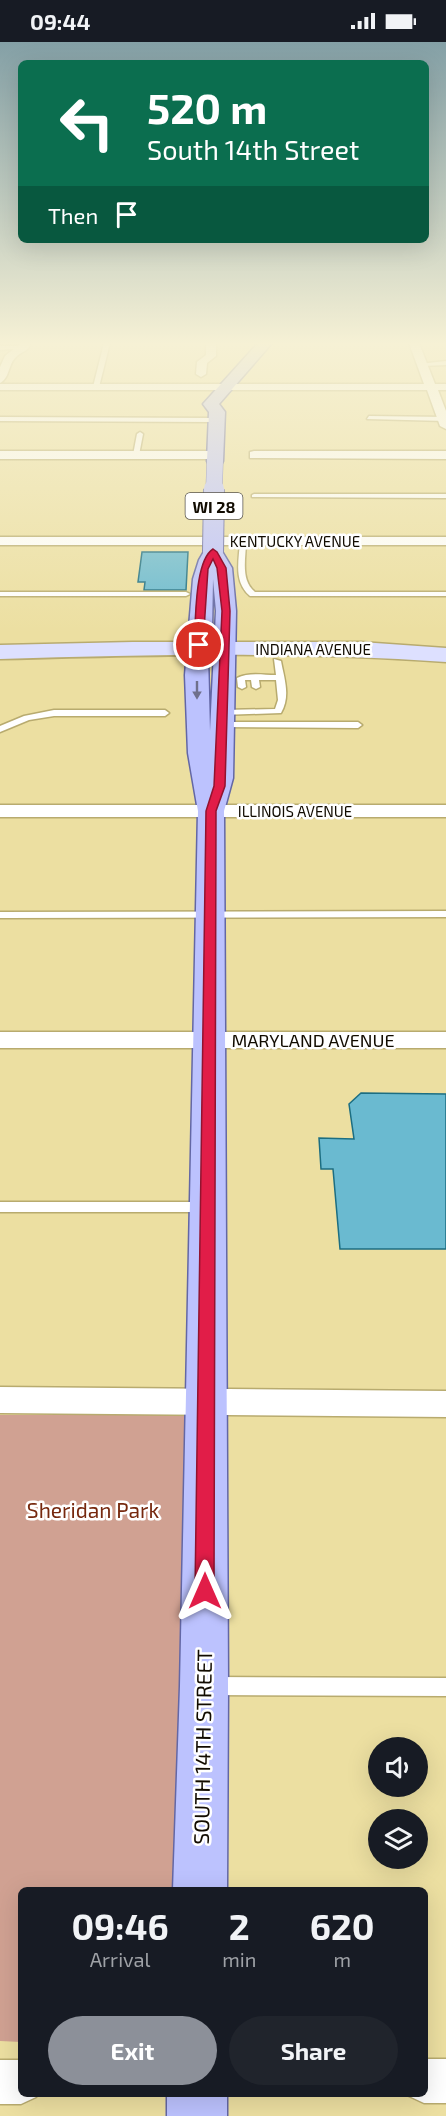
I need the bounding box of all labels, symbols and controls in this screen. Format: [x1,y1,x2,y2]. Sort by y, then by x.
text: 09:44 [30,8,91,34]
text: 520 m [147,82,267,132]
icon: left [48,84,126,162]
text: South 14th Street [147,133,359,165]
icon: arrive [110,198,143,231]
text: Then [48,202,98,228]
road number: WI 28 [186,493,242,519]
street label: KENTUCKY AVENUE [230,532,360,550]
pin [173,619,224,670]
icon: arrive [182,628,215,661]
street label: INDIANA AVENUE [255,640,371,658]
one-way arrow [192,681,202,700]
street label: ILLINOIS AVENUE [238,802,352,820]
street label: MARYLAND AVENUE [231,1029,395,1051]
park label: Sheridan Park [27,1497,159,1522]
position arrow [173,1559,237,1623]
street label: SOUTH 14TH STREET [188,1649,216,1845]
map controls [368,1737,428,1869]
button: sound [368,1737,428,1797]
button: layers [368,1809,428,1869]
text: 09:46 [71,1904,169,1947]
text: 2 [229,1904,250,1947]
text: 620 [310,1904,375,1947]
text: Arrival [90,1947,151,1971]
text: min [222,1947,256,1971]
text: m [333,1947,351,1971]
button: Exit [48,2016,217,2085]
button: Share [229,2016,398,2085]

